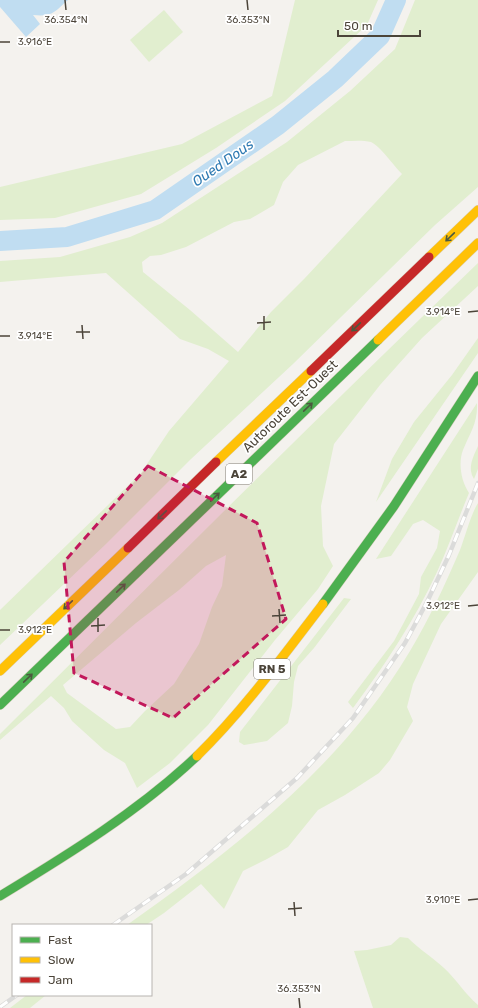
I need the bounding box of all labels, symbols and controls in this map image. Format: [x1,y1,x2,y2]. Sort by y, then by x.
scale bar [338,12,420,38]
text: 36.354°N [44,14,88,26]
text: 36.353°N [226,14,270,26]
text: 50 m [344,19,372,33]
text: 3.916°E [18,36,52,48]
water label: Oued Dous [189,136,257,190]
one-way arrow [445,232,455,242]
text: 3.914°E [426,306,460,318]
one-way arrow [351,322,361,332]
text: 3.914°E [18,330,52,342]
street label: Autoroute Est-Ouest [239,357,341,455]
one-way arrow [303,402,313,412]
road number: A2 [226,464,252,484]
one-way arrow [210,493,220,502]
one-way arrow [157,510,167,519]
one-way arrow [116,584,126,593]
one-way arrow [63,600,73,610]
text: 3.912°E [426,600,460,612]
text: 3.912°E [18,624,52,636]
road number: RN 5 [254,659,290,679]
one-way arrow [23,673,33,683]
text: 3.910°E [426,894,460,906]
legend [12,924,152,996]
text: Fast [48,933,72,947]
text: Slow [48,953,75,967]
text: Jam [48,973,73,987]
text: 36.353°N [277,983,321,995]

